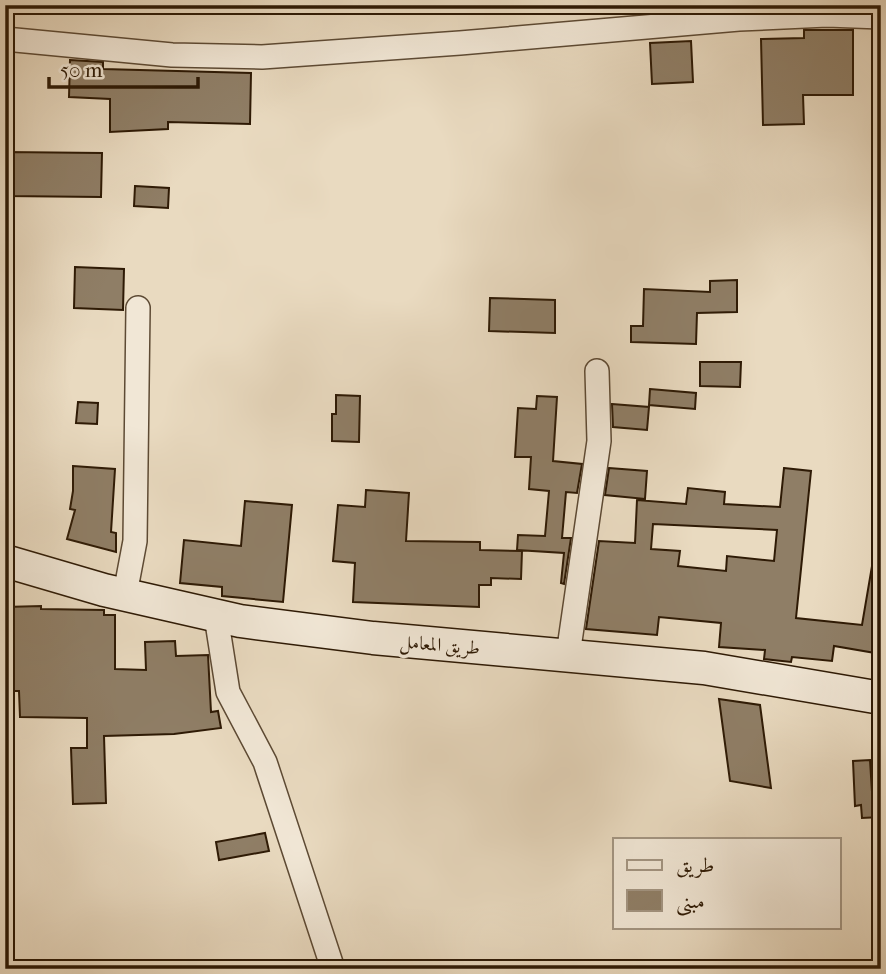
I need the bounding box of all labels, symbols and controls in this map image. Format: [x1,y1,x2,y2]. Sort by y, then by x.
scale bar [49,46,198,90]
text: 50 m [60,58,103,82]
street label: طريق المعامل [399,631,481,661]
legend [613,838,840,928]
text: طريق [676,853,714,878]
text: مبنى [676,889,705,916]

